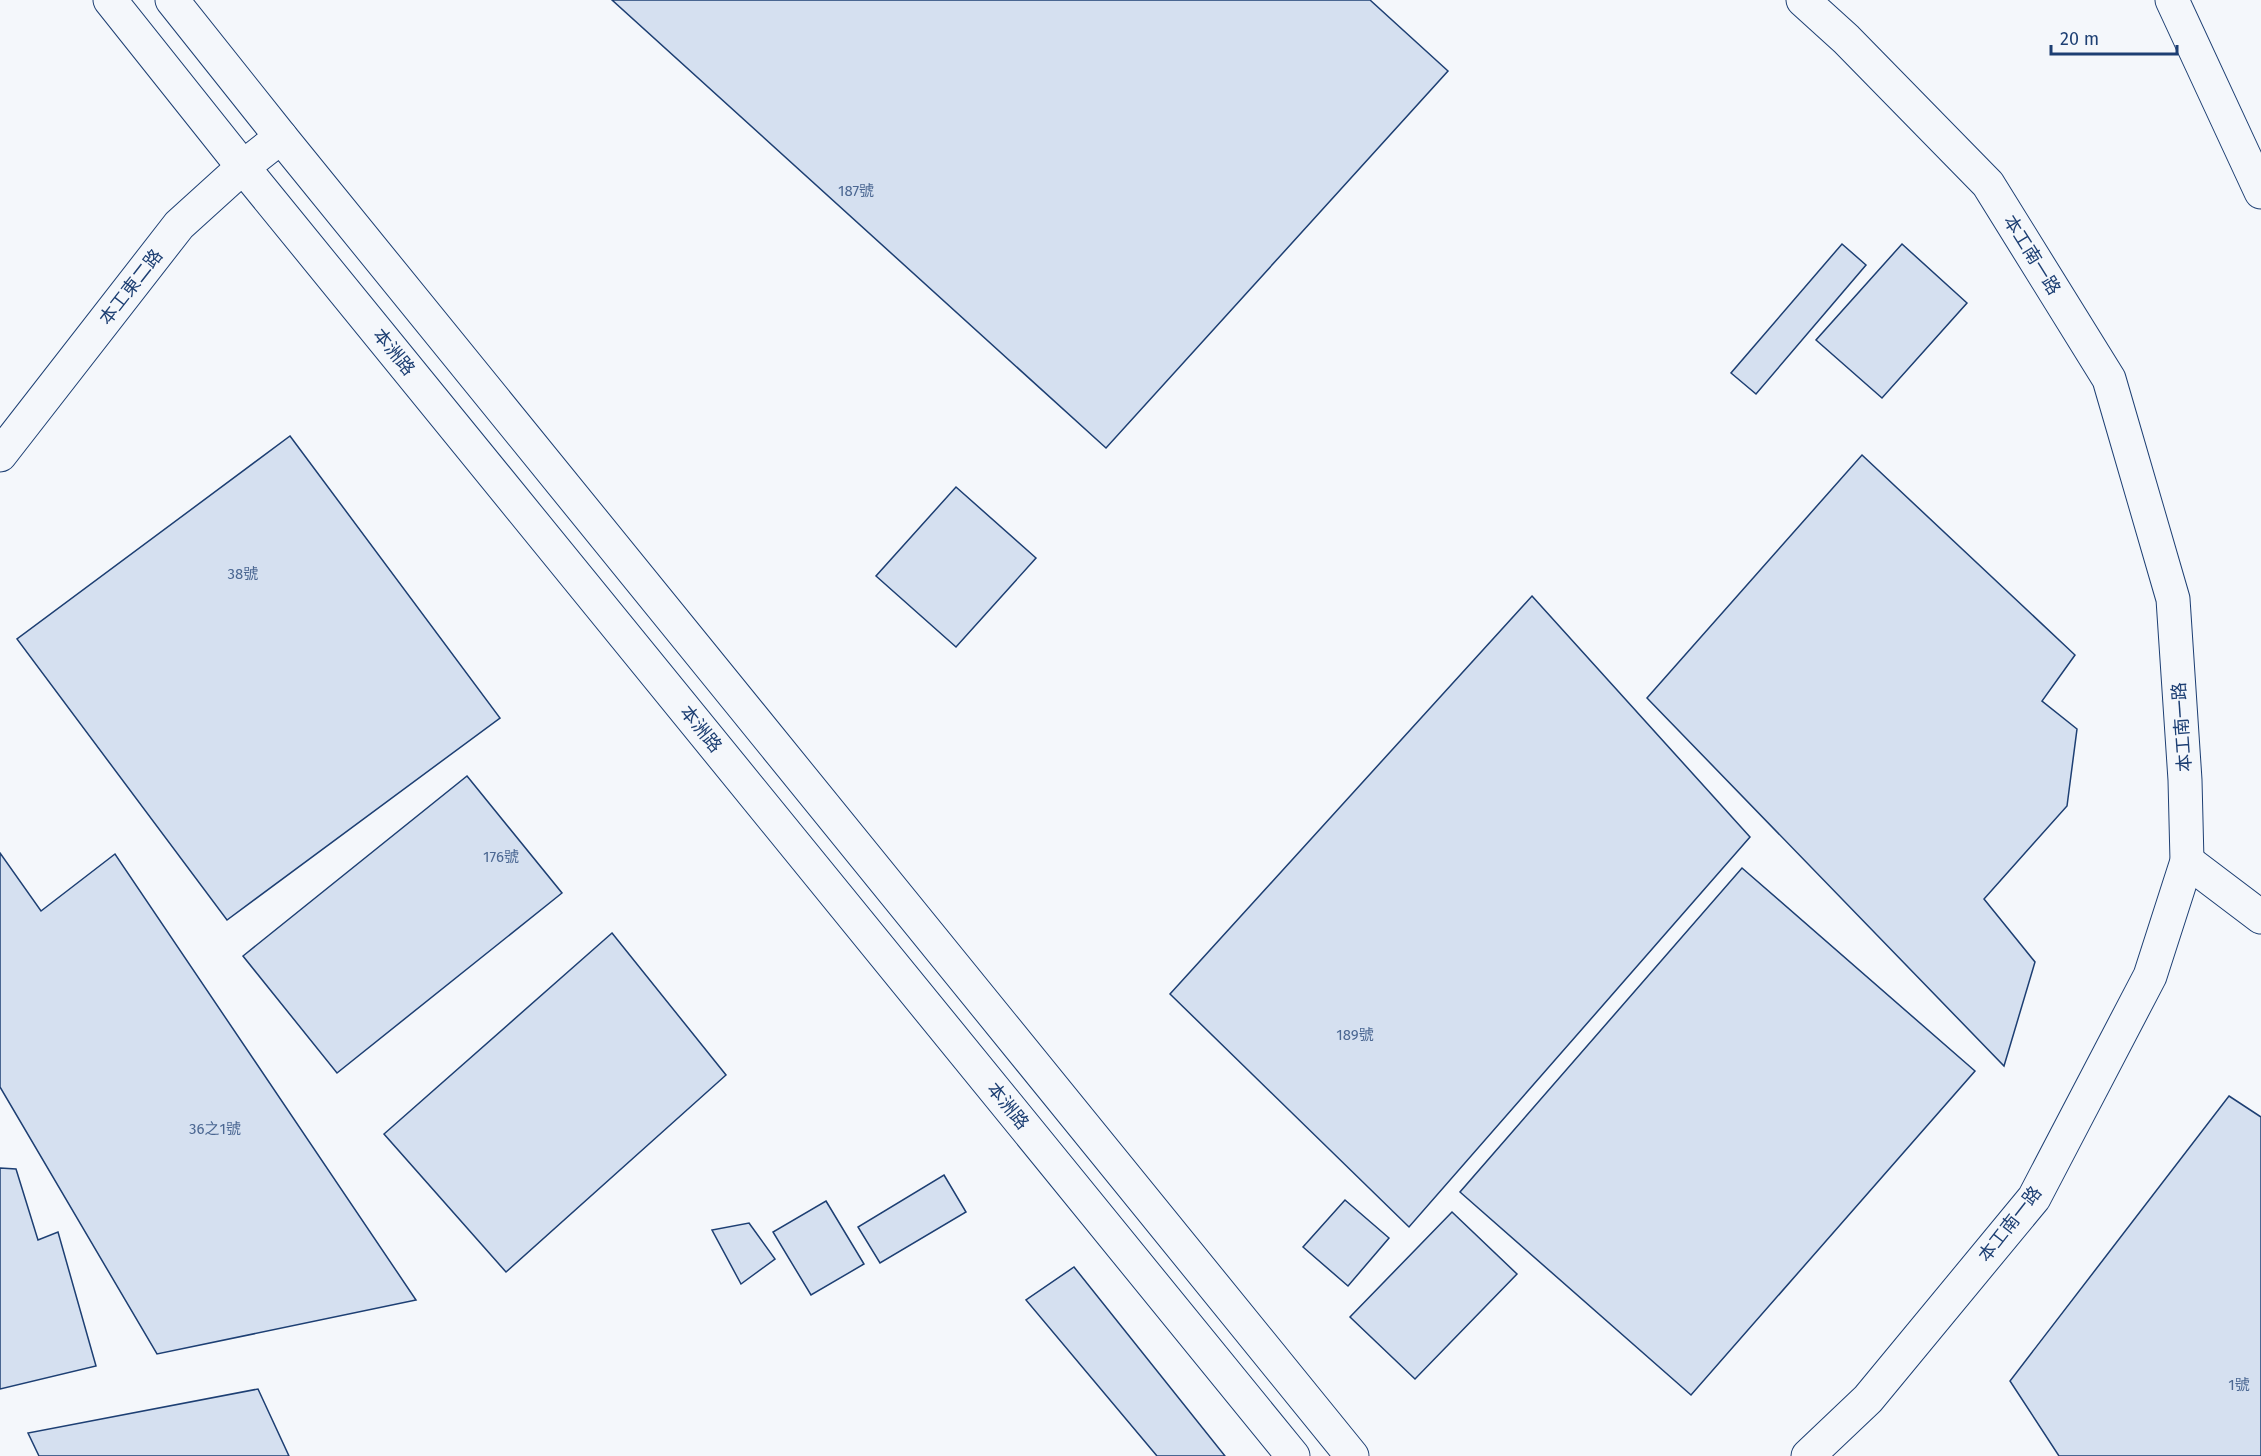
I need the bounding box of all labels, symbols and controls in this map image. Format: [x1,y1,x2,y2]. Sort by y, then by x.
scale bar [2051,18,2177,56]
text: 20 m [2060,28,2099,50]
house number: 187號 [838,182,874,200]
street label: 本工南一路 [1999,211,2065,299]
street label: 本工東二路 [95,245,167,329]
street label: 本洲路 [368,324,420,380]
house number: 38號 [228,565,258,583]
street label: 本工南一路 [2168,681,2196,773]
street label: 本洲路 [675,701,727,757]
house number: 176號 [483,848,519,866]
house number: 189號 [1336,1026,1374,1044]
street label: 本洲路 [982,1078,1034,1134]
house number: 36之1號 [189,1120,241,1138]
street label: 本工南一路 [1974,1182,2046,1266]
house number: 1號 [2228,1376,2250,1394]

